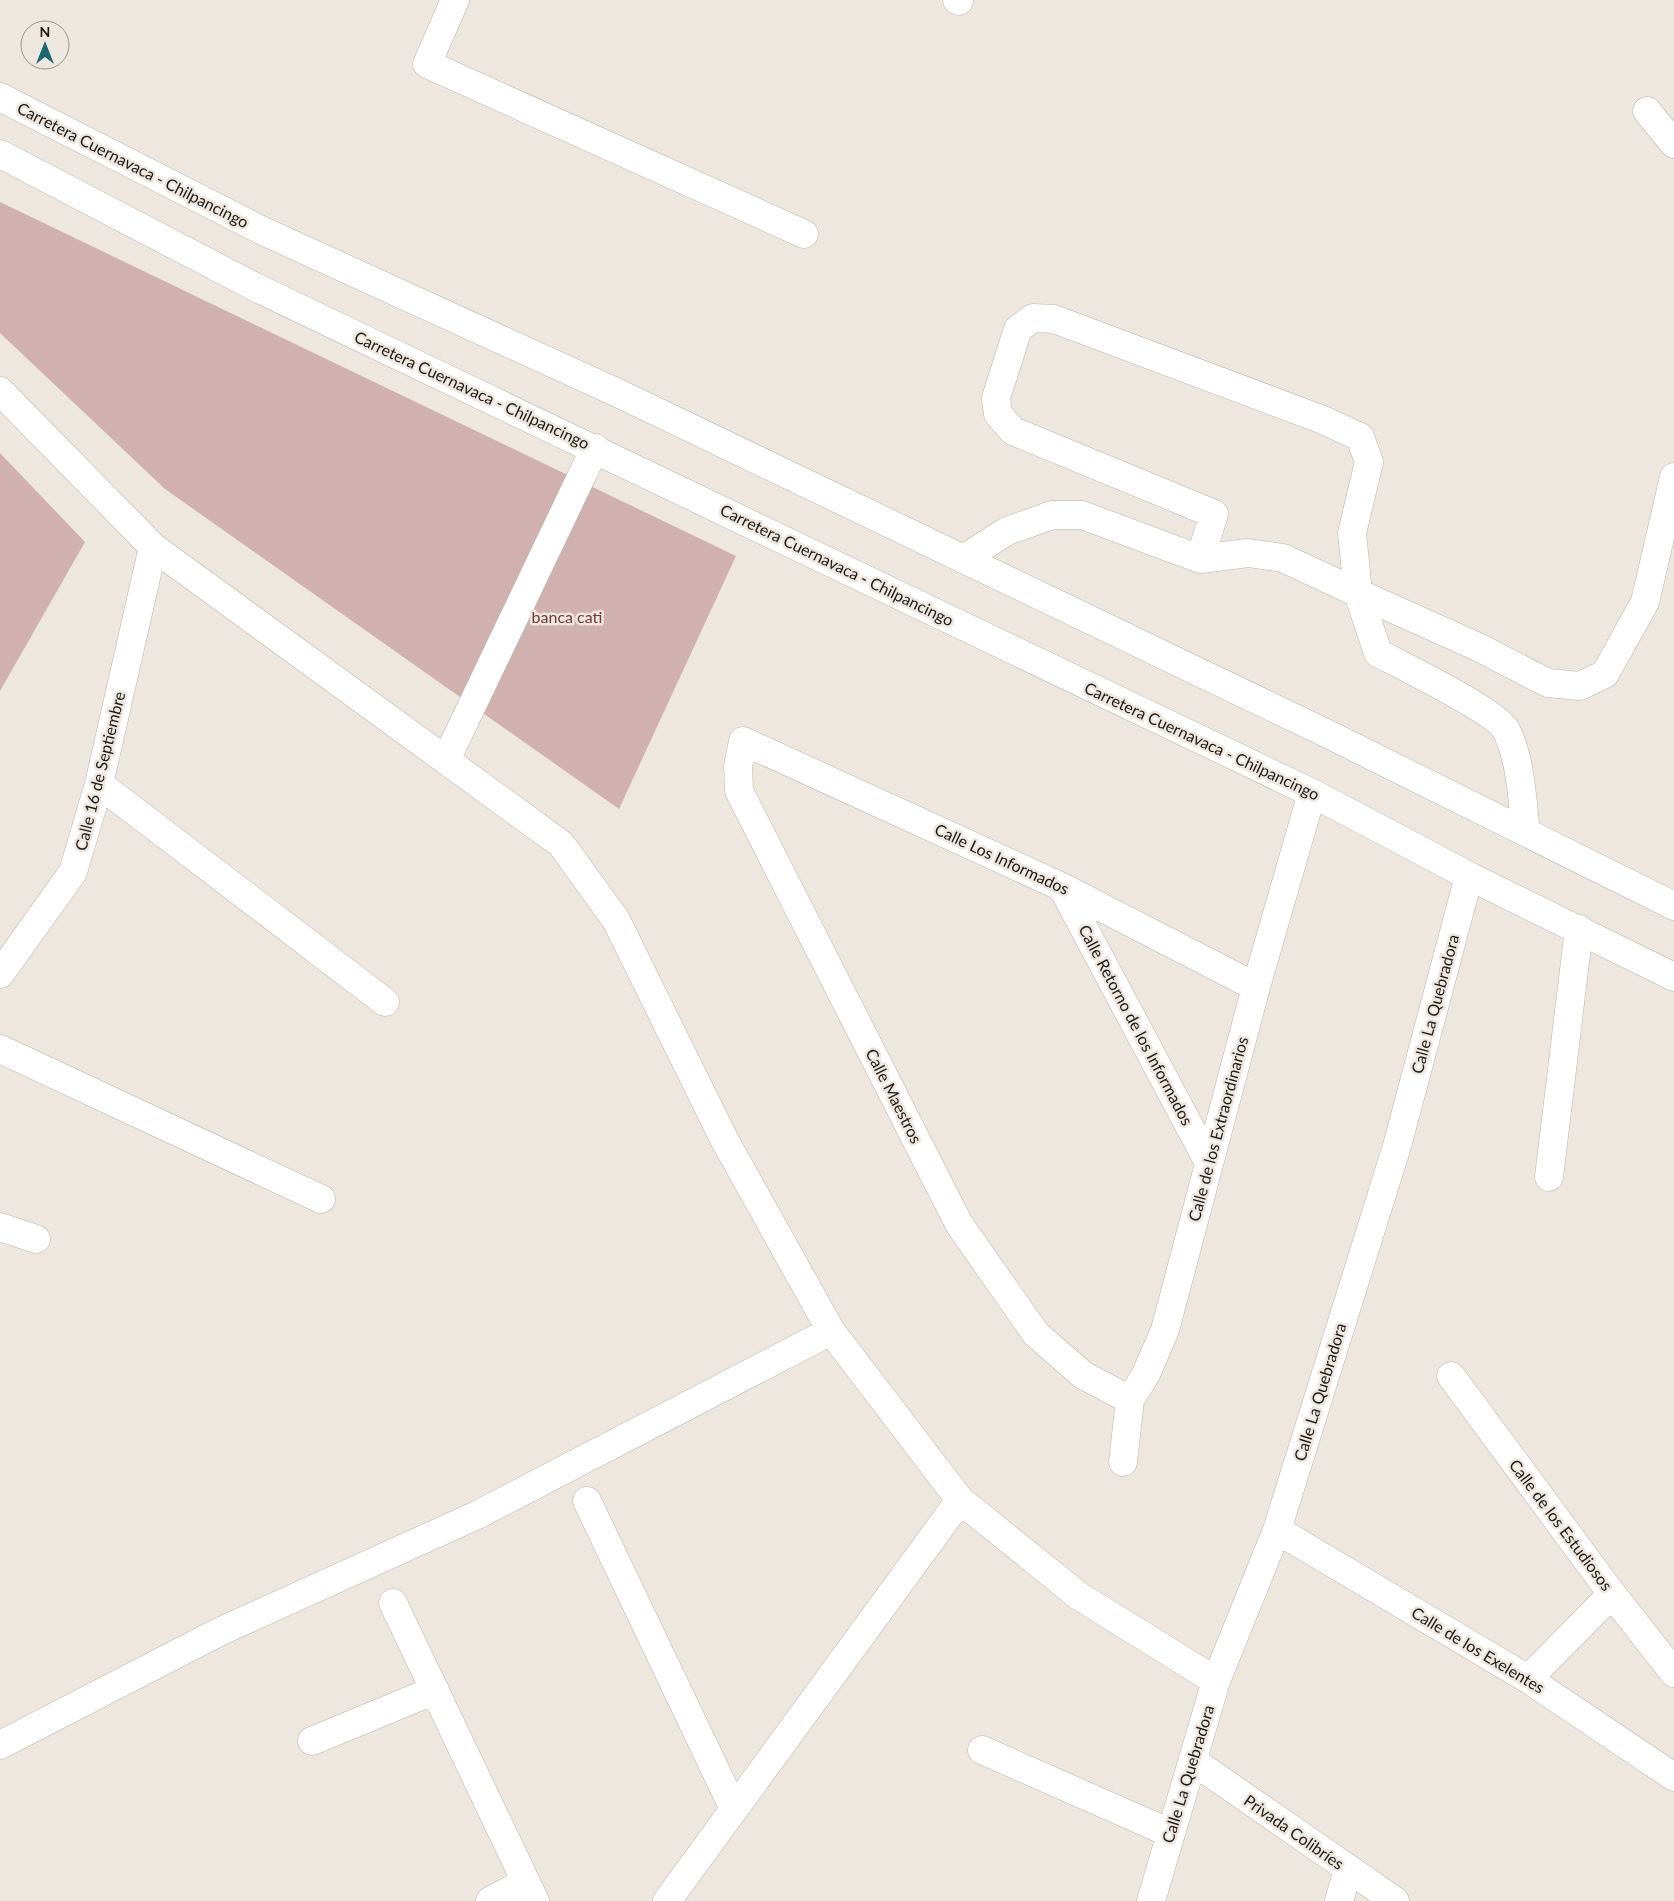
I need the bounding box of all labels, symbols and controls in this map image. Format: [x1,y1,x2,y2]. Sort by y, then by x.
north arrow [20,20,70,70]
text: N [40,23,50,40]
street label: Carretera Cuernavaca - Chilpancingo [14,98,252,231]
street label: Carretera Cuernavaca - Chilpancingo [352,327,593,453]
street label: Carretera Cuernavaca - Chilpancingo [717,500,957,629]
park label: banca cati [532,607,602,626]
street label: Carretera Cuernavaca - Chilpancingo [1082,678,1323,804]
street label: Calle 16 de Septiembre [71,689,128,852]
street label: Calle Los Informados [932,819,1072,898]
street label: Calle Retorno de los Informados [1075,921,1197,1128]
street label: Calle La Quebradora [1407,932,1462,1076]
street label: Calle de los Extraordinarios [1184,1034,1251,1223]
street label: Calle Maestros [862,1045,927,1146]
street label: Calle La Quebradora [1289,1321,1350,1463]
street label: Calle de los Estudiosos [1506,1455,1617,1594]
street label: Calle de los Exelentes [1408,1602,1548,1697]
street label: Calle La Quebradora [1157,1703,1218,1845]
street label: Privada Colibríes [1241,1790,1348,1873]

